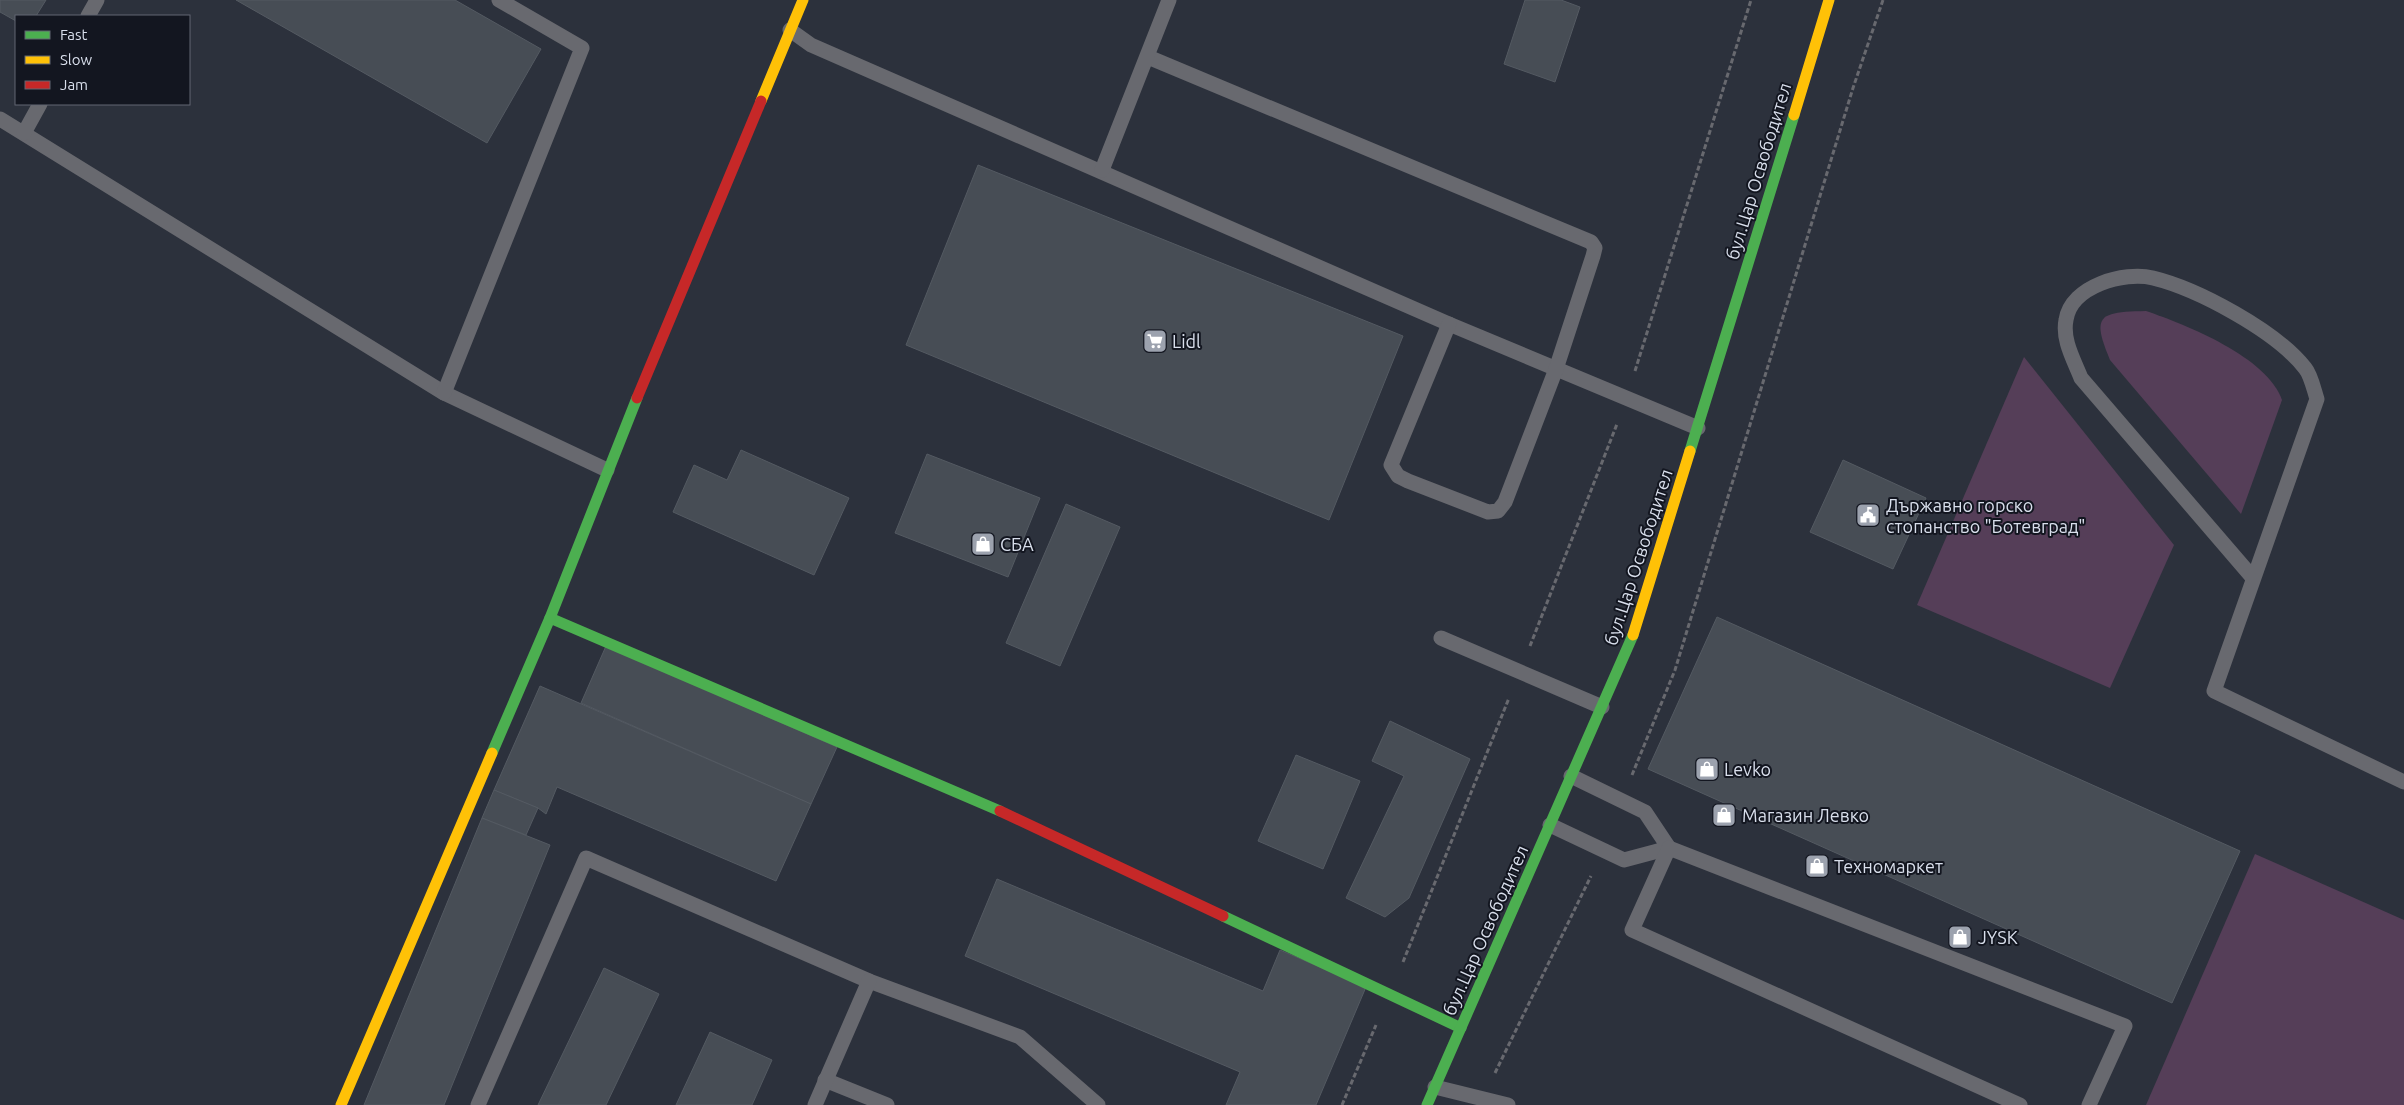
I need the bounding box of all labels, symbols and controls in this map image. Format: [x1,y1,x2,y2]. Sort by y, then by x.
legend [15,15,190,105]
text: Fast [60,26,88,43]
text: Slow [60,51,93,68]
text: Jam [60,76,88,93]
street label: бул.Цар Освободител [1722,80,1794,262]
supermarket icon: Lidl [1142,328,1168,354]
place label: Lidl [1172,331,1201,351]
street label: бул.Цар Освободител [1600,466,1676,648]
place label: Държавно горско стопанство "Ботевград" [1886,495,2086,536]
public building icon: Държавно горско стопанство "Ботевград" [1855,502,1881,528]
shop icon: СБА [970,531,996,557]
place label: СБА [1000,534,1034,554]
shop icon: Levko [1694,756,1720,782]
place label: Levko [1724,759,1771,779]
shop icon: Магазин Левко [1711,802,1737,828]
place label: Магазин Левко [1742,805,1869,825]
street label: бул.Цар Освободител [1438,842,1532,1018]
shop icon: Техномаркет [1804,853,1830,879]
place label: Техномаркет [1834,856,1943,876]
shop icon: JYSK [1947,924,1973,950]
place label: JYSK [1978,927,2018,947]

